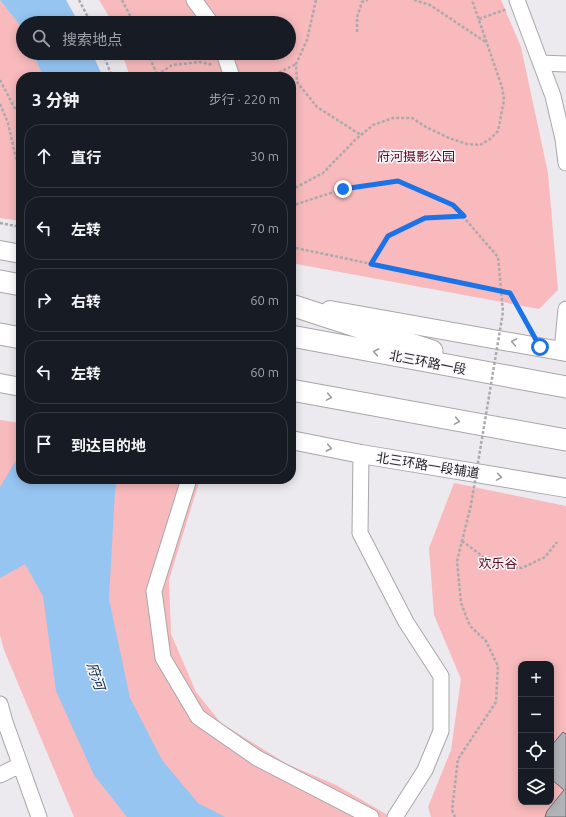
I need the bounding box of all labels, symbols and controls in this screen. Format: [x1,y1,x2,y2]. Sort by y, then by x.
search box [16,16,296,60]
icon: search [30,27,52,49]
text: 搜索地点 [62,31,122,48]
text: 3 分钟 [32,90,80,109]
text: 步行 · 220 m [209,92,280,106]
icon: ahead [33,145,55,167]
text: 直行 [71,149,101,166]
text: 30 m [250,149,279,163]
park label: 府河摄影公园 [377,149,455,163]
route end [334,180,352,198]
icon: left [33,217,55,239]
text: 左转 [71,221,101,238]
text: 70 m [250,221,279,235]
icon: right [33,289,55,311]
text: 右转 [71,293,101,310]
text: 60 m [250,293,279,307]
route start [531,338,549,356]
one-way arrow [511,339,517,347]
one-way arrow [373,348,379,357]
street label: 北三环路一段 [388,348,468,376]
icon: left [33,361,55,383]
text: 左转 [71,365,101,382]
text: 60 m [250,365,279,379]
one-way arrow [326,393,332,401]
one-way arrow [454,416,460,424]
icon: arrive [33,433,55,455]
text: 到达目的地 [71,437,146,454]
one-way arrow [326,443,332,451]
street label: 北三环路一段辅道 [376,450,480,480]
one-way arrow [496,472,502,481]
park label: 欢乐谷 [478,556,518,570]
water label: 府河 [84,660,109,695]
map controls [518,661,554,805]
button: + [518,661,554,697]
button: − [518,697,554,733]
button: locate [518,733,554,769]
button: layers [518,769,554,805]

